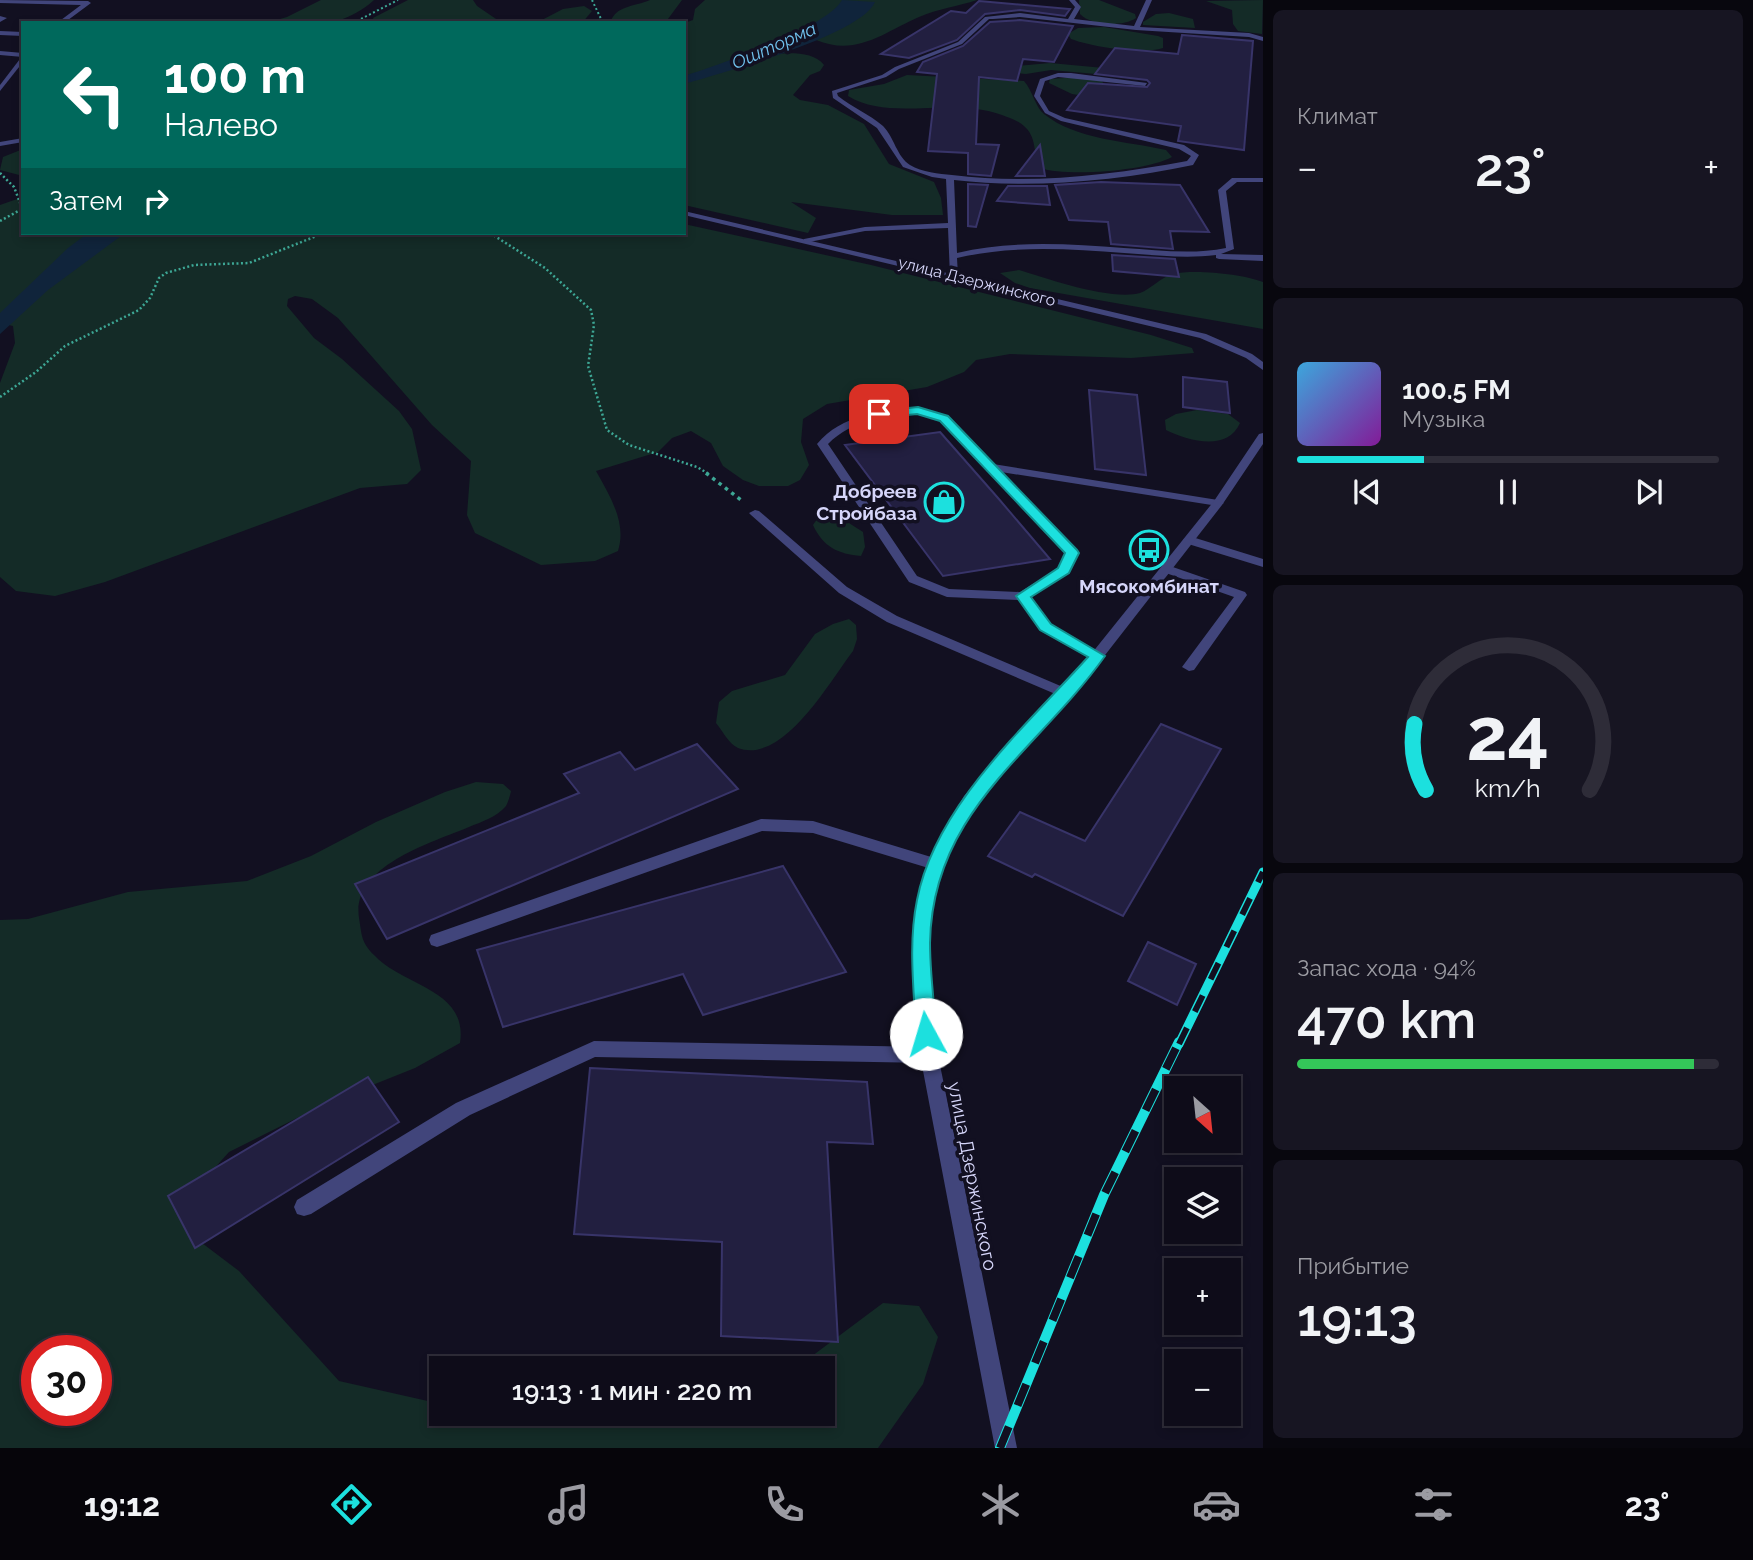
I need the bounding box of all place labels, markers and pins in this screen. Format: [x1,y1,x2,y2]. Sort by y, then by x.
pin [849,384,909,444]
place label: Добреев Стройбаза [816,480,917,524]
shop icon: Добреев Стройбаза [923,481,965,523]
bus stop icon: Мясокомбинат [1128,529,1170,571]
place label: Мясокомбинат [1079,575,1220,597]

